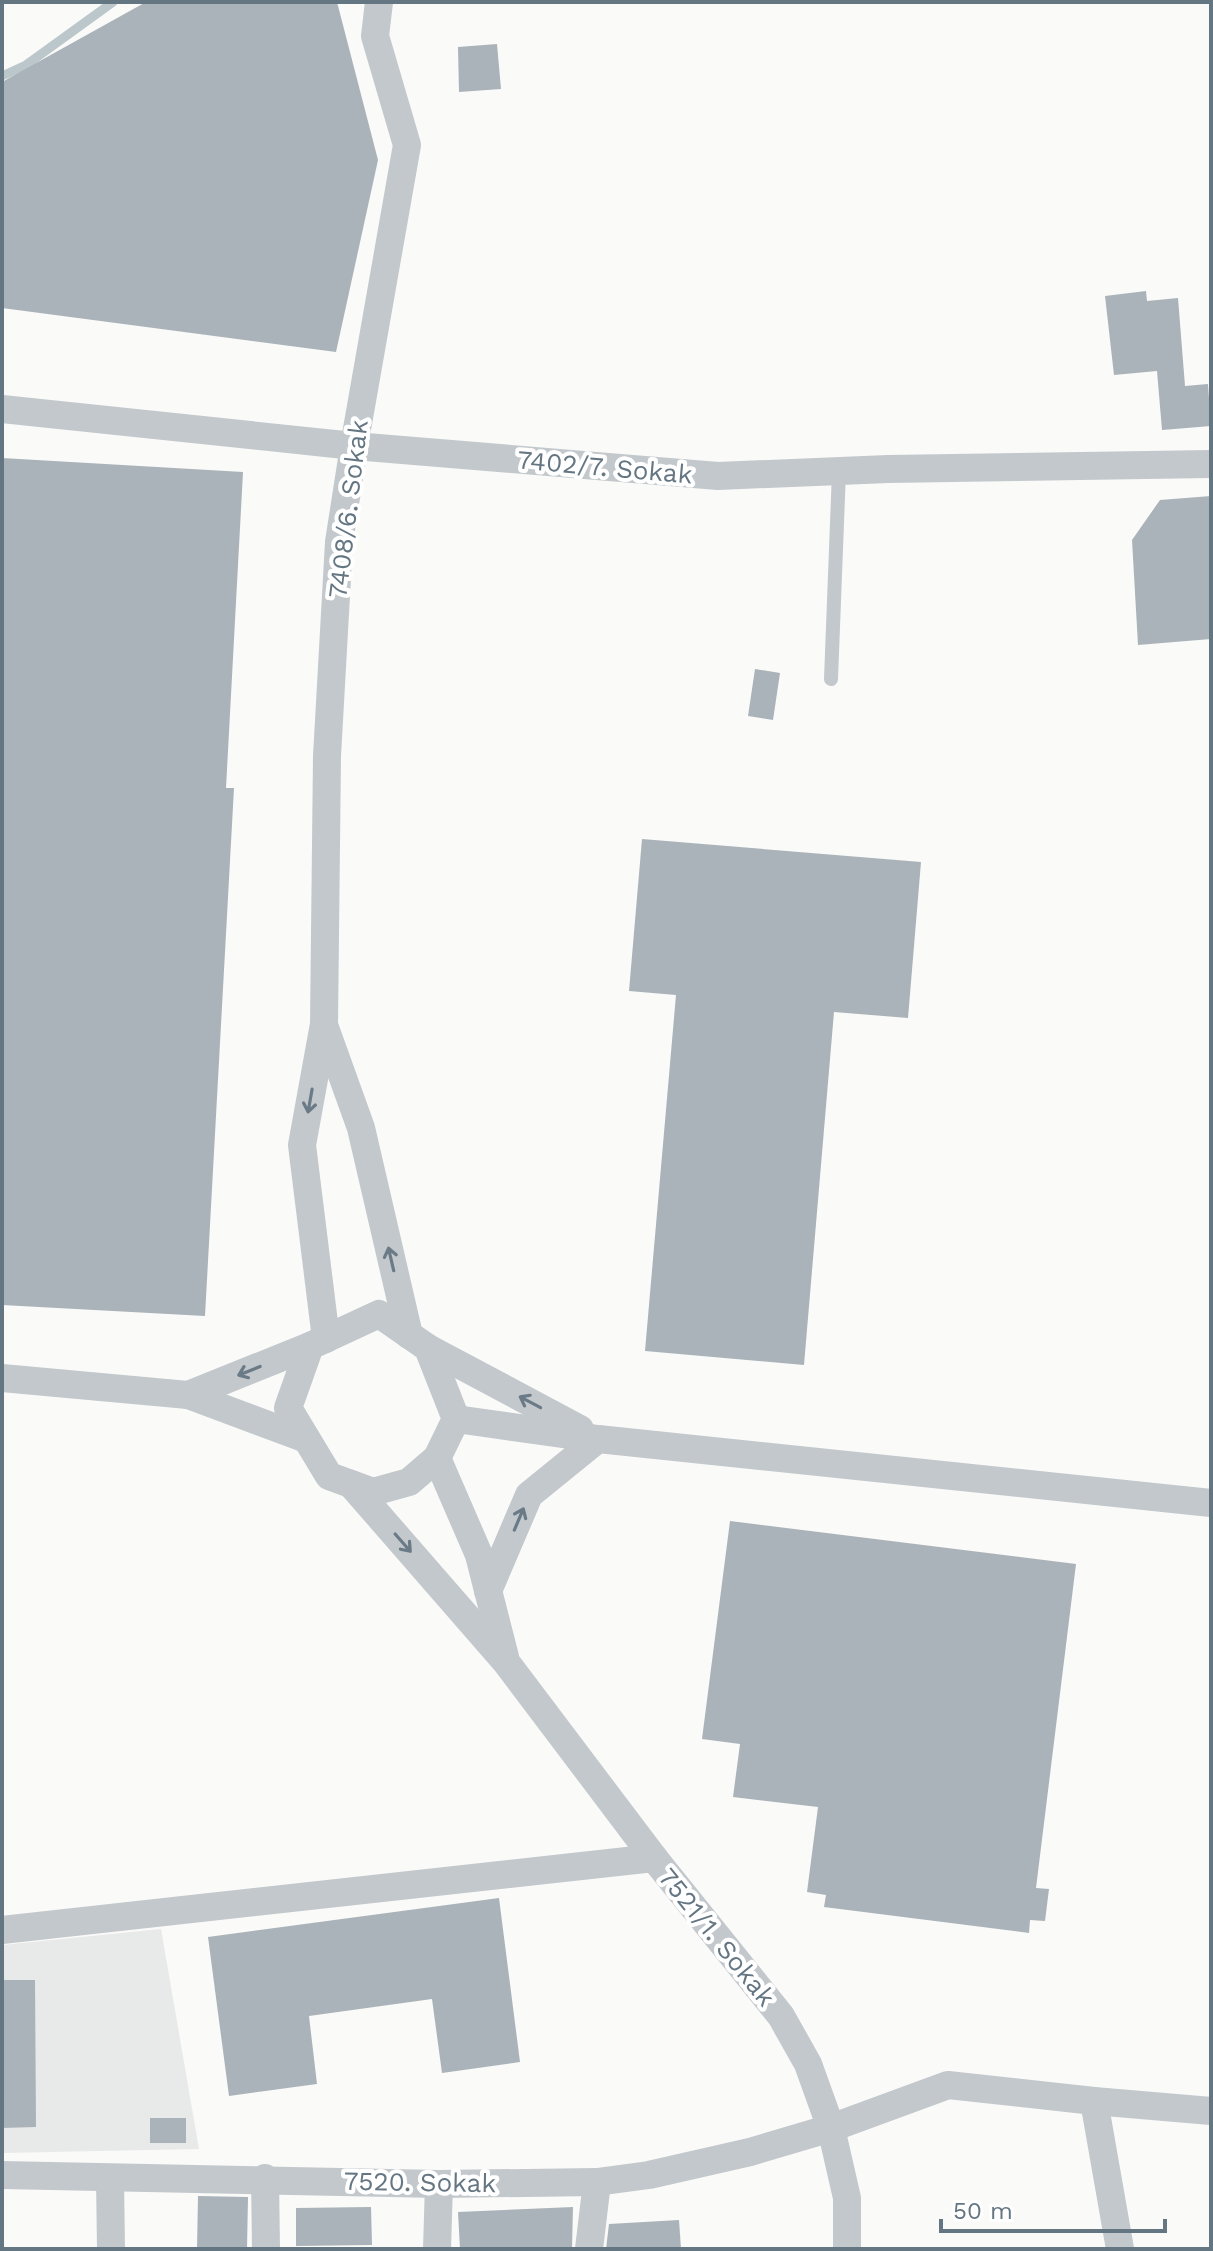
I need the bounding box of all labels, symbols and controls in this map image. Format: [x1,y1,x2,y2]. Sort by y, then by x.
street label: 7408/6. Sokak [322,418,374,600]
street label: 7402/7. Sokak [516,444,694,490]
one-way arrow [301,1087,316,1113]
one-way arrow [383,1247,398,1272]
one-way arrow [237,1364,262,1379]
one-way arrow [518,1394,542,1410]
one-way arrow [512,1507,527,1532]
one-way arrow [393,1532,411,1552]
street label: 7521/1. Sokak [652,1862,782,2012]
street label: 7520. Sokak [344,2166,497,2198]
scale bar [941,2183,1165,2233]
text: 50 m [953,2197,1013,2225]

